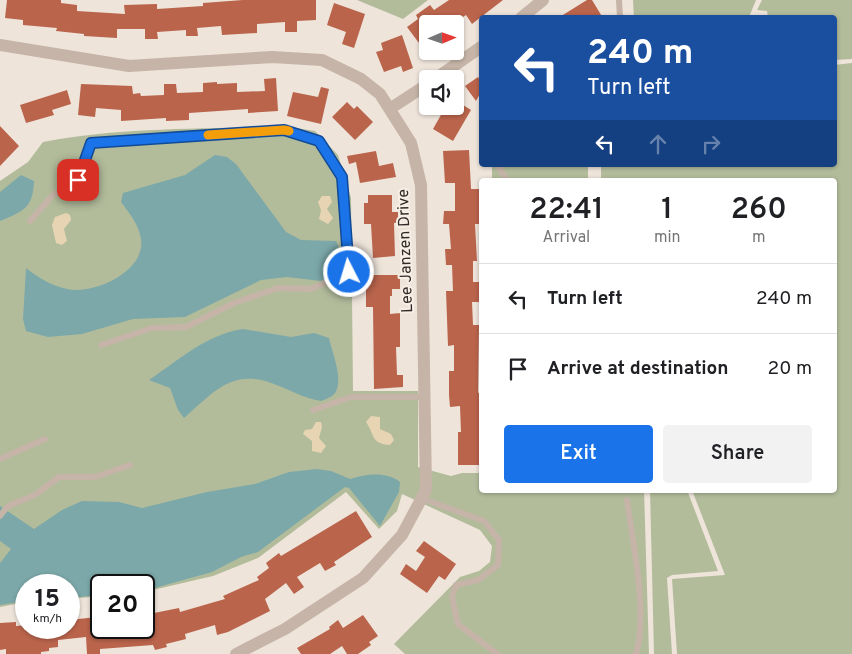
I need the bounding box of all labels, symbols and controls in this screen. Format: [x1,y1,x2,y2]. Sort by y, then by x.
north arrow [419,15,464,60]
map controls [419,15,464,115]
text: 240 m [587,32,693,76]
icon: left [504,35,569,100]
button: sound [419,70,464,115]
text: Turn left [587,75,670,102]
icon: left [591,130,619,158]
icon: ahead [644,130,672,158]
icon: right [697,130,725,158]
pin [57,159,99,201]
icon: arrive [64,166,92,194]
street label: Lee Janzen Drive [394,189,418,313]
text: 22:41 [529,192,604,229]
text: 1 [661,192,673,229]
text: 260 [731,192,787,229]
text: Arrival [543,228,590,248]
text: min [654,228,681,248]
text: m [752,228,766,248]
position arrow [322,245,374,297]
icon: left [504,285,532,313]
text: Turn left [547,287,623,311]
text: 240 m [756,287,812,311]
icon: arrive [504,355,532,383]
text: Arrive at destination [547,357,728,381]
text: 20 m [768,357,812,381]
button: Exit [504,425,653,483]
button: Share [663,425,812,483]
speed limit sign: 20 [90,574,155,639]
text: 15 [35,584,60,616]
text: km/h [33,611,62,627]

